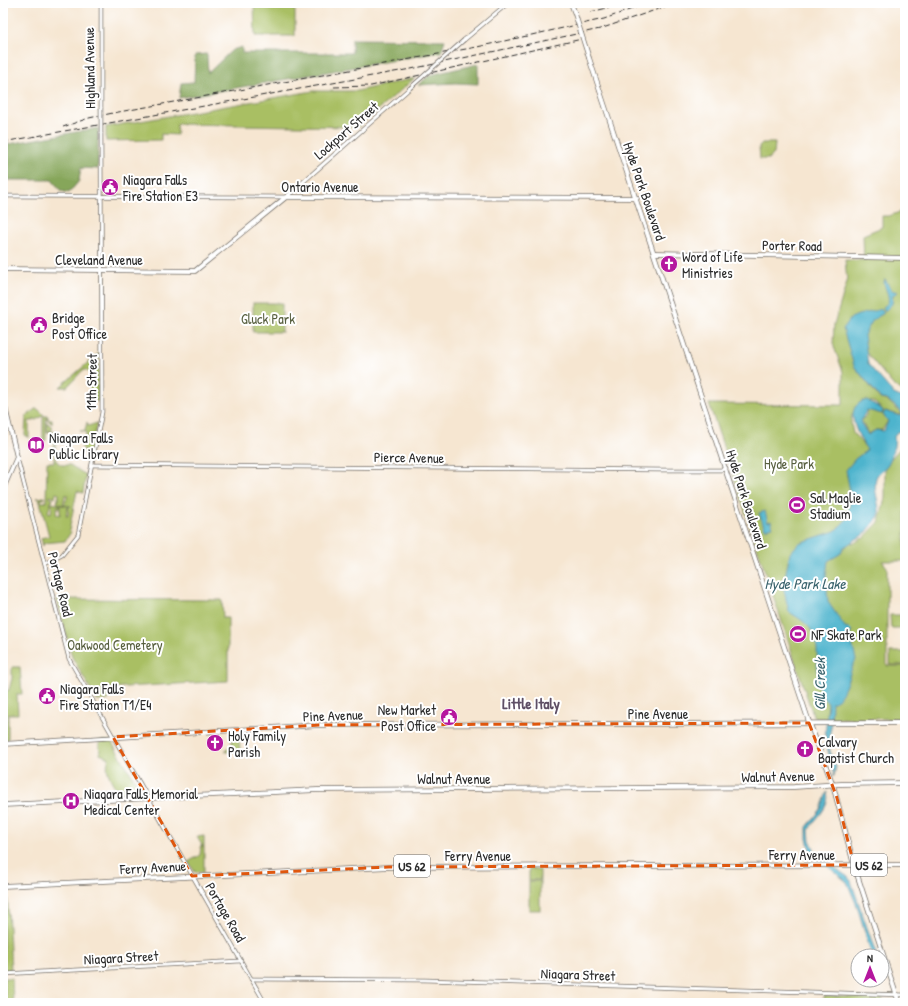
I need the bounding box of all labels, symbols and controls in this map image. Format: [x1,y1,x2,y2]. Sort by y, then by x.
street label: Highland Avenue [79,27,100,109]
street label: Lockport Street [310,97,383,164]
street label: Hyde Park Boulevard [618,139,671,244]
place label: Niagara Falls Fire Station E3 [122,170,198,205]
public building icon: Niagara Falls Fire Station E3 [100,177,120,197]
street label: Ontario Avenue [281,177,359,196]
street label: Porter Road [762,235,823,255]
place label: Word of Life Ministries [682,247,744,282]
street label: Cleveland Avenue [55,250,143,269]
church icon: Word of Life Ministries [659,254,679,274]
place label: Bridge Post Office [52,308,108,343]
park label: Gluck Park [241,309,295,328]
public building icon: Bridge Post Office [29,315,49,335]
street label: 11th Street [81,353,101,410]
place label: Niagara Falls Public Library [49,428,119,464]
library icon: Niagara Falls Public Library [26,435,46,455]
street label: Pierce Avenue [374,447,445,467]
street label: Hyde Park Boulevard [721,447,772,552]
park label: Hyde Park [764,454,814,474]
place label: Sal Maglie Stadium [810,488,862,523]
sports icon: Sal Maglie Stadium [787,495,807,515]
street label: Portage Road [43,550,78,619]
water label: Hyde Park Lake [765,573,846,594]
sports icon: NF Skate Park [788,624,808,644]
place label: NF Skate Park [811,625,882,644]
park label: Oakwood Cemetery [67,635,163,655]
water label: Gill Creek [809,656,830,710]
place label: Niagara Falls Fire Station T1/E4 [59,679,151,714]
public building icon: Niagara Falls Fire Station T1/E4 [37,686,57,706]
district label: Little Italy [502,693,560,715]
place label: New Market Post Office [378,700,436,735]
street label: Pine Avenue [302,704,364,726]
street label: Pine Avenue [628,704,689,723]
public building icon: New Market Post Office [439,707,459,727]
place label: Holy Family Parish [228,726,286,761]
place label: Calvary Baptist Church [818,732,894,768]
church icon: Holy Family Parish [205,733,225,753]
church icon: Calvary Baptist Church [795,739,815,759]
street label: Walnut Avenue [741,766,815,786]
street label: Walnut Avenue [417,769,491,788]
place label: Niagara Falls Memorial Medical Center [84,784,198,819]
hospital icon: Niagara Falls Memorial Medical Center [61,791,81,811]
street label: Ferry Avenue [768,845,836,865]
street label: Ferry Avenue [444,846,512,866]
road number: US 62 [851,854,887,876]
road number: US 62 [394,855,430,877]
street label: Ferry Avenue [118,856,187,879]
street label: Portage Road [200,879,251,946]
street label: Niagara Street [83,946,159,969]
north arrow [850,948,890,988]
text: N [867,951,873,965]
street label: Niagara Street [540,963,616,986]

